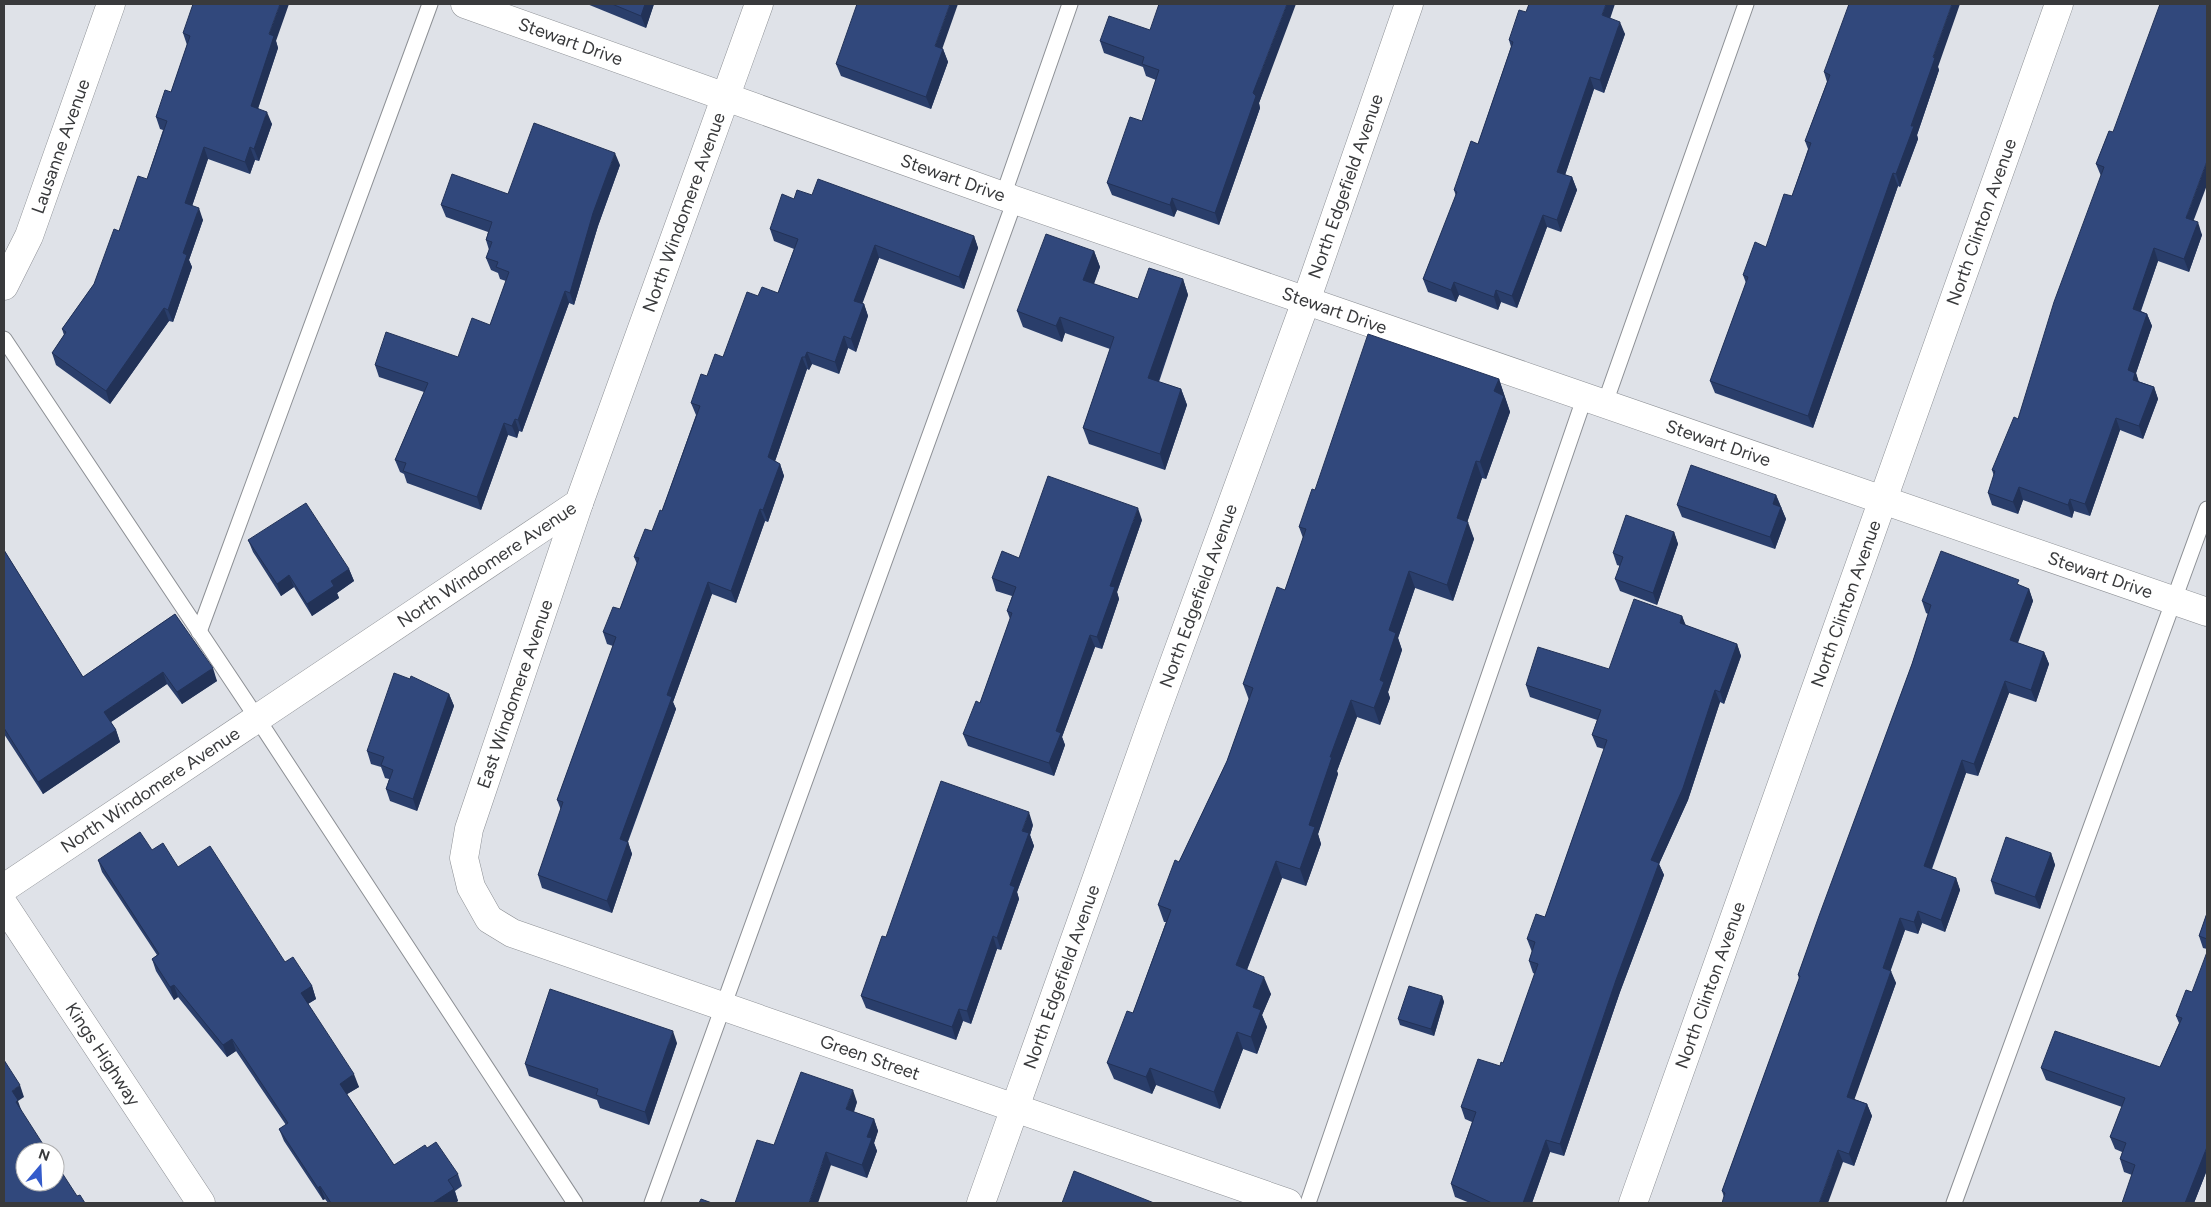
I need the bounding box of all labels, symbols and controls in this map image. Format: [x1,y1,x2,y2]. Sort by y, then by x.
street label: Stewart Drive [515,13,626,70]
street label: Lausanne Avenue [27,76,95,217]
street label: North Edgefield Avenue [1304,91,1388,282]
street label: North Windomere Avenue [638,109,730,315]
street label: North Clinton Avenue [1942,135,2021,308]
street label: Stewart Drive [898,149,1008,207]
street label: Stewart Drive [1279,282,1390,339]
street label: Stewart Drive [1663,415,1774,471]
street label: North Windomere Avenue [393,497,581,633]
street label: North Edgefield Avenue [1155,501,1242,691]
street label: North Clinton Avenue [1806,517,1886,690]
street label: Stewart Drive [2045,547,2156,603]
street label: East Windomere Avenue [472,596,558,791]
street label: North Windomere Avenue [57,722,244,858]
street label: North Edgefield Avenue [1019,882,1104,1072]
street label: North Clinton Avenue [1671,899,1750,1072]
street label: Kings Highway [61,999,145,1111]
street label: Green Street [817,1030,923,1085]
north arrow [15,1142,65,1192]
text: N [36,1145,52,1165]

